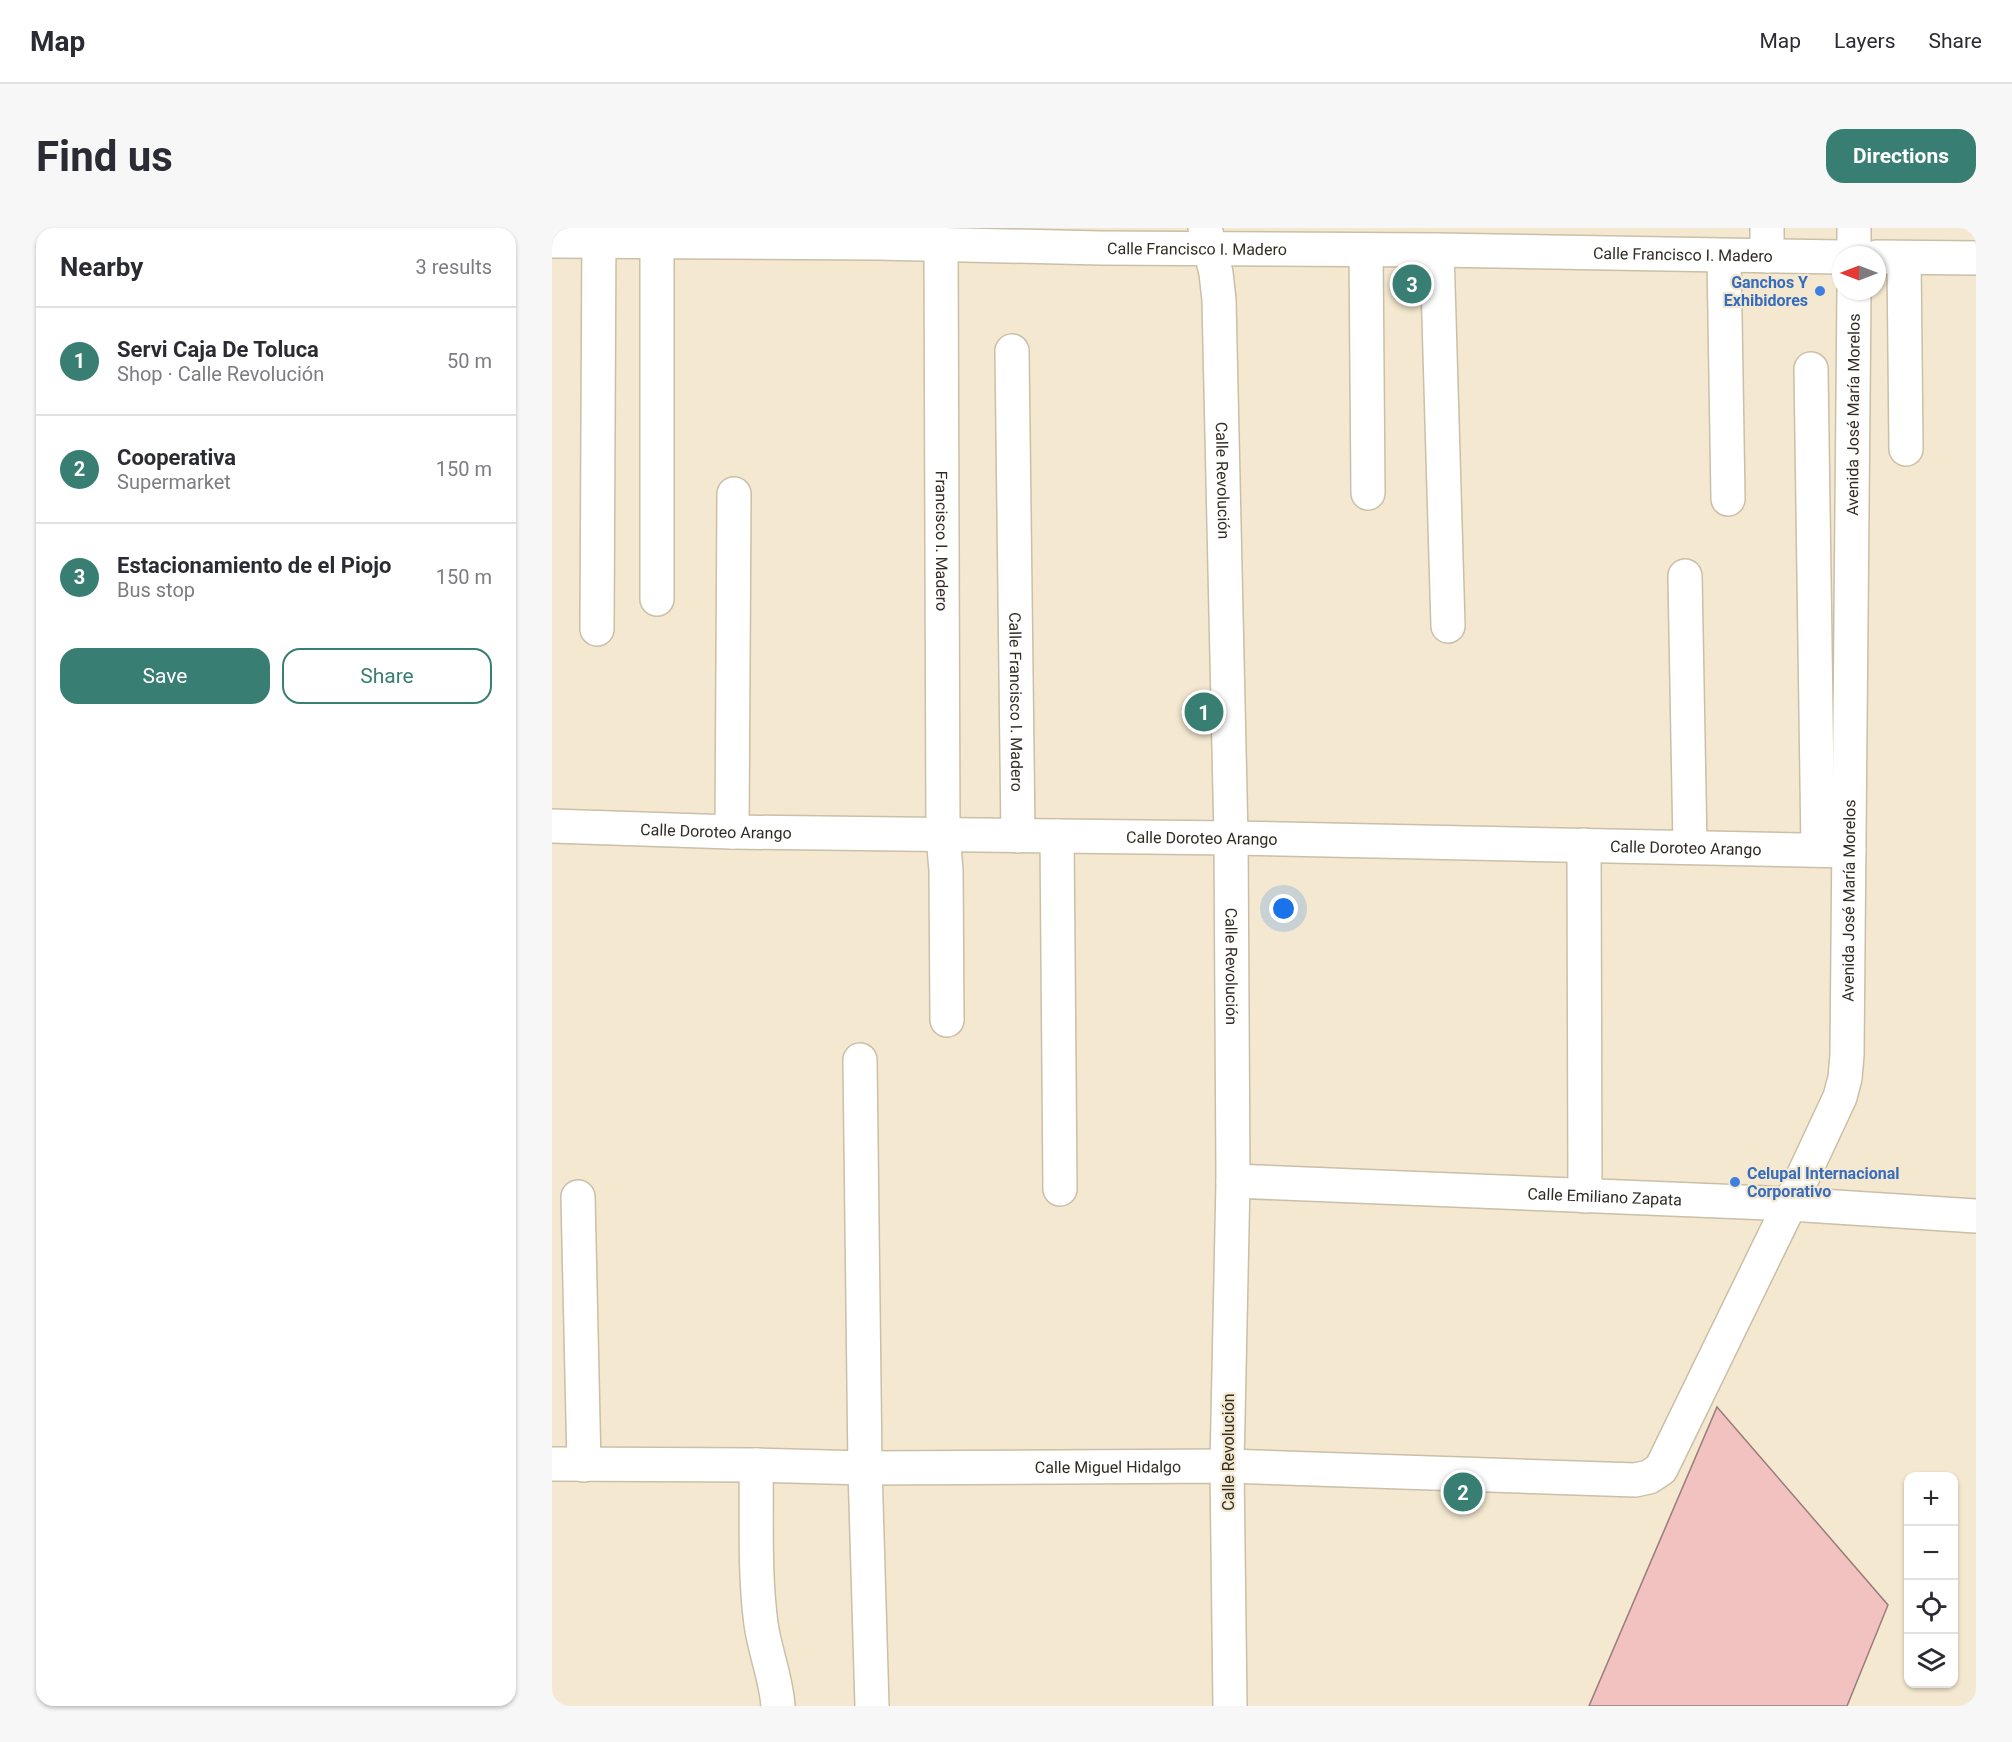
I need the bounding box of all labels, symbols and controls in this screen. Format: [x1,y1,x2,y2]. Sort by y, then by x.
text: Map [30,25,85,58]
text: Map [1759,29,1801,53]
text: Layers [1834,29,1895,53]
text: Share [1928,29,1982,53]
button: Directions [1826,129,1976,183]
text: Find us [36,132,173,181]
street label: Calle Francisco I. Madero [1107,239,1287,259]
street label: Calle Francisco I. Madero [1593,244,1773,266]
north arrow [1832,246,1886,300]
text: Nearby [60,252,143,282]
text: 3 results [416,255,492,279]
pin: 3 [1392,262,1432,306]
place label: Ganchos Y Exhibidores [1724,273,1808,310]
marker: Ganchos Y Exhibidores [1813,284,1827,298]
street label: Avenida José María Morelos [1843,313,1864,516]
text: Servi Caja De Toluca [117,337,319,362]
text: 1 [74,349,85,373]
text: 50 m [447,349,492,373]
text: Shop · Calle Revolución [117,362,324,386]
street label: Calle Revolución [1212,422,1233,539]
text: Cooperativa [117,445,236,470]
text: 2 [74,457,85,481]
text: 150 m [436,457,492,481]
text: Supermarket [117,470,231,494]
street label: Francisco I. Madero [932,471,951,611]
text: Estacionamiento de el Piojo [117,553,391,578]
text: 3 [74,565,85,589]
text: 150 m [436,565,492,589]
text: Bus stop [117,578,195,602]
street label: Calle Francisco I. Madero [1005,612,1026,792]
button: Save [60,648,270,704]
button: Share [282,648,492,704]
pin: 1 [1184,690,1224,734]
street label: Avenida José María Morelos [1838,799,1859,1002]
street label: Calle Doroteo Arango [640,820,792,843]
street label: Calle Doroteo Arango [1126,828,1278,849]
street label: Calle Doroteo Arango [1610,837,1762,859]
your location [1269,894,1298,923]
street label: Calle Revolución [1221,908,1241,1025]
place label: Celupal Internacional Corporativo [1747,1164,1900,1201]
marker: Celupal Internacional Corporativo [1728,1175,1742,1189]
street label: Calle Emiliano Zapata [1527,1184,1682,1210]
street label: Calle Revolución [1219,1393,1238,1511]
street label: Calle Miguel Hidalgo [1035,1457,1181,1477]
pin: 2 [1444,1470,1482,1514]
map controls [1904,1472,1958,1688]
button: + [1904,1472,1958,1526]
button: − [1904,1526,1958,1580]
button: locate [1904,1580,1958,1634]
button: layers [1904,1634,1958,1688]

